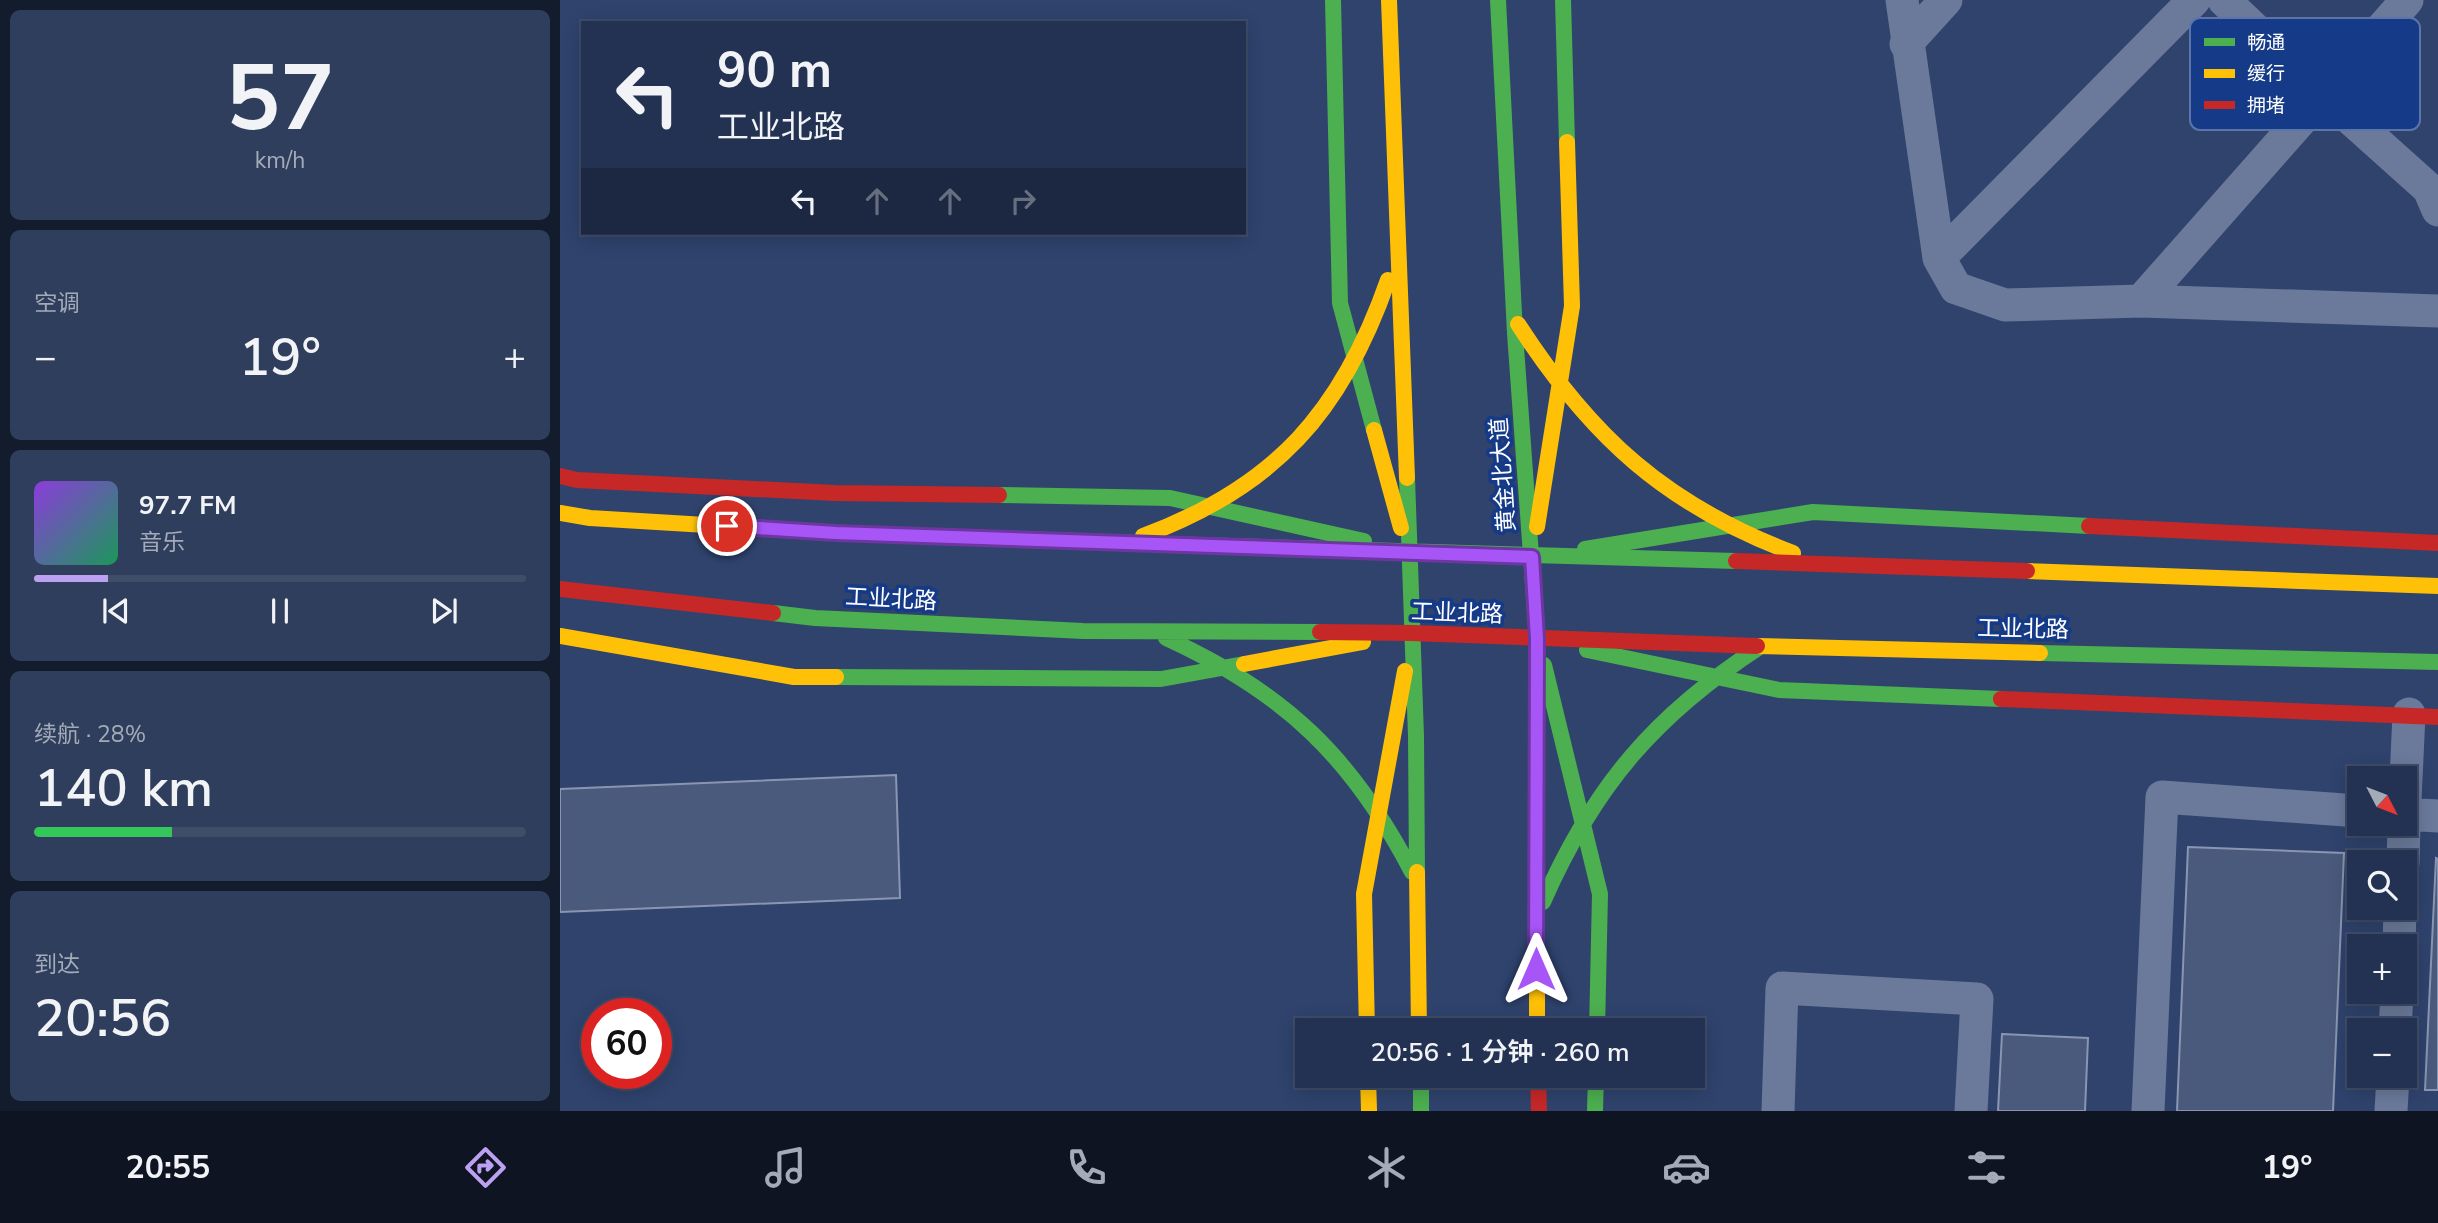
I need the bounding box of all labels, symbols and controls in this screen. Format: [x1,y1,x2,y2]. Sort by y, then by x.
legend [2190,18,2420,130]
text: 畅通 [2247,30,2285,56]
text: 57 [225,37,335,161]
text: 90 m [717,37,832,104]
icon: left [602,49,693,140]
text: 缓行 [2247,61,2285,87]
text: 拥堵 [2247,93,2285,119]
text: 工业北路 [717,106,845,149]
text: km/h [255,145,305,176]
icon: left [785,182,823,220]
icon: ahead [858,182,896,220]
icon: ahead [931,182,969,220]
icon: right [1004,182,1042,220]
text: 空调 [34,288,80,319]
text: 19° [239,322,321,393]
text: − [34,332,57,383]
text: + [503,332,526,383]
street label: 黄金北大道 [1484,417,1522,533]
text: 97.7 FM [139,488,236,523]
pin [697,496,757,556]
icon: arrive [708,507,746,545]
text: 音乐 [139,527,185,558]
street label: 工业北路 [844,581,938,617]
icon: previous [97,592,135,630]
icon: pause [261,592,299,630]
icon: next [425,592,463,630]
street label: 工业北路 [1410,596,1504,630]
street label: 工业北路 [1977,613,2069,645]
text: 续航 · 28% [34,719,146,750]
text: 140 km [34,753,213,824]
north arrow [2347,766,2417,836]
map controls [2347,766,2417,1088]
button: search [2347,850,2417,920]
position arrow [1499,932,1573,1006]
button: + [2347,934,2417,1004]
text: 到达 [34,949,80,980]
text: 20:56 [34,983,171,1054]
speed limit sign: 60 [581,998,672,1089]
button: − [2347,1018,2417,1088]
text: 20:56 · 1 分钟 · 260 m [1371,1035,1629,1070]
icon: directions [461,1143,510,1192]
icon: music [761,1143,810,1192]
icon: phone [1062,1143,1111,1192]
icon: climate [1362,1143,1411,1192]
icon: car [1662,1143,1711,1192]
icon: filters [1962,1143,2011,1192]
text: 20:55 [126,1146,210,1189]
text: 19° [2262,1146,2312,1189]

